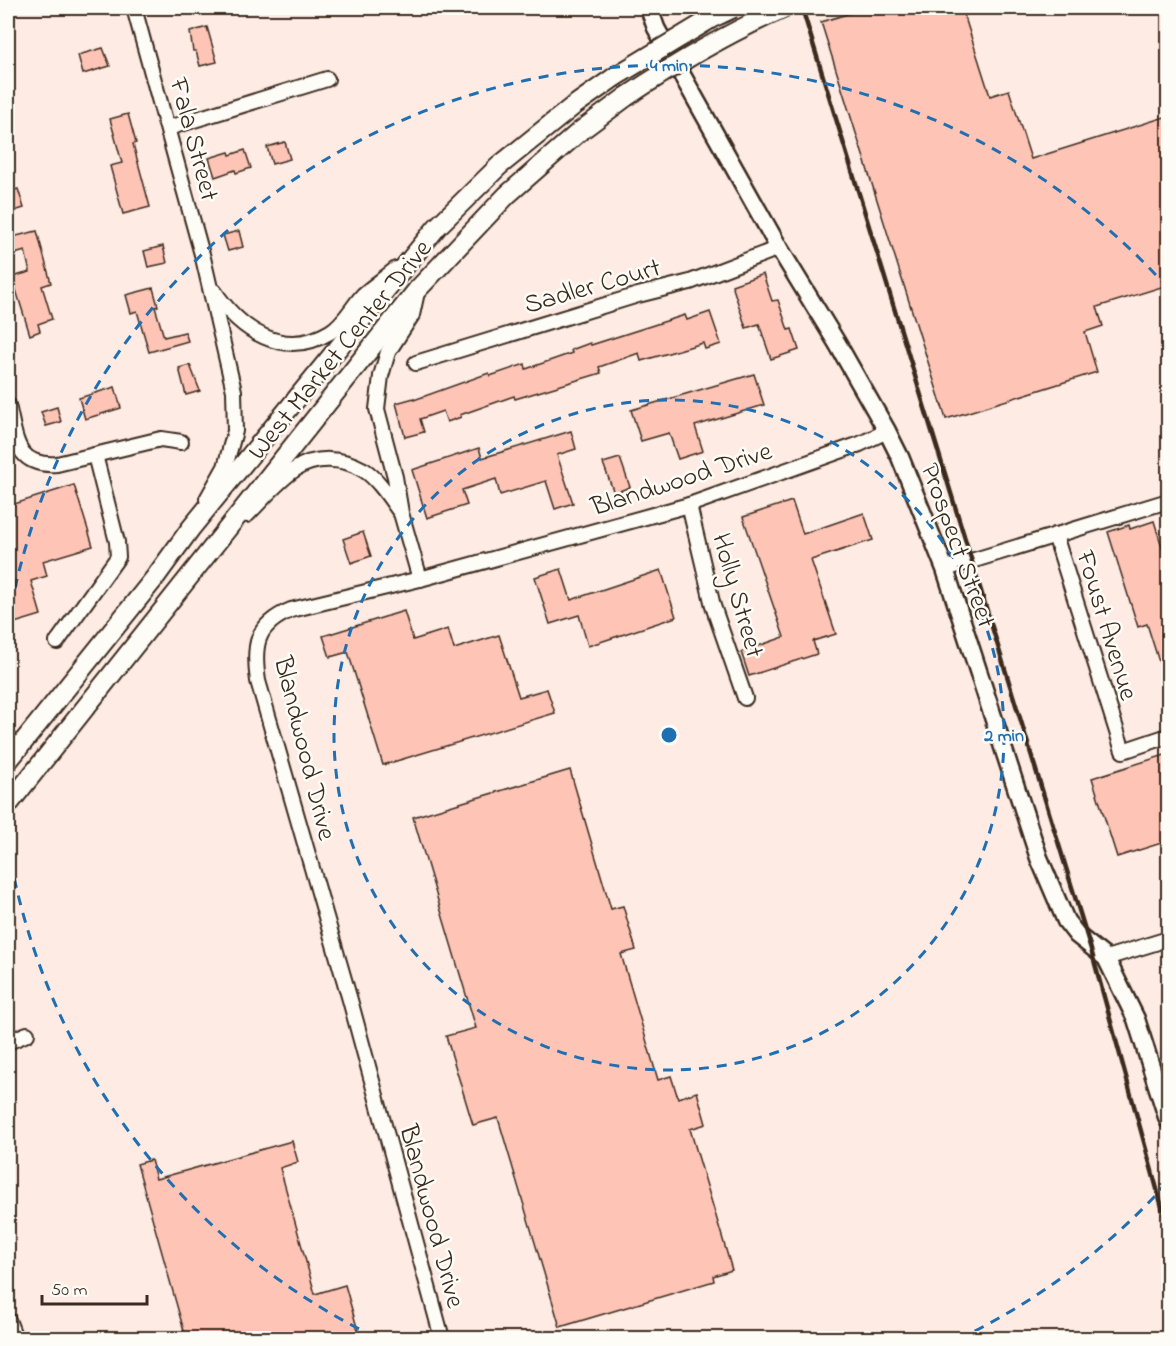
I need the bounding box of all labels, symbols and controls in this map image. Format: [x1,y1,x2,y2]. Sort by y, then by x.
text: 4 min [650,54,688,80]
street label: Fala Street [157,73,228,206]
street label: West Market Center Drive [239,231,443,470]
street label: Sadler Court [520,249,666,326]
street label: Blandwood Drive [585,433,778,528]
street label: Prospect Street [909,458,1005,634]
street label: Holly Street [700,529,773,662]
street label: Foust Avenue [1064,545,1147,706]
street label: Blandwood Drive [262,652,345,845]
text: 2 min [983,724,1024,750]
centre of rings [659,725,679,745]
street label: Blandwood Drive [387,1120,474,1313]
scale bar [42,1268,147,1306]
text: 50 m [51,1278,88,1304]

